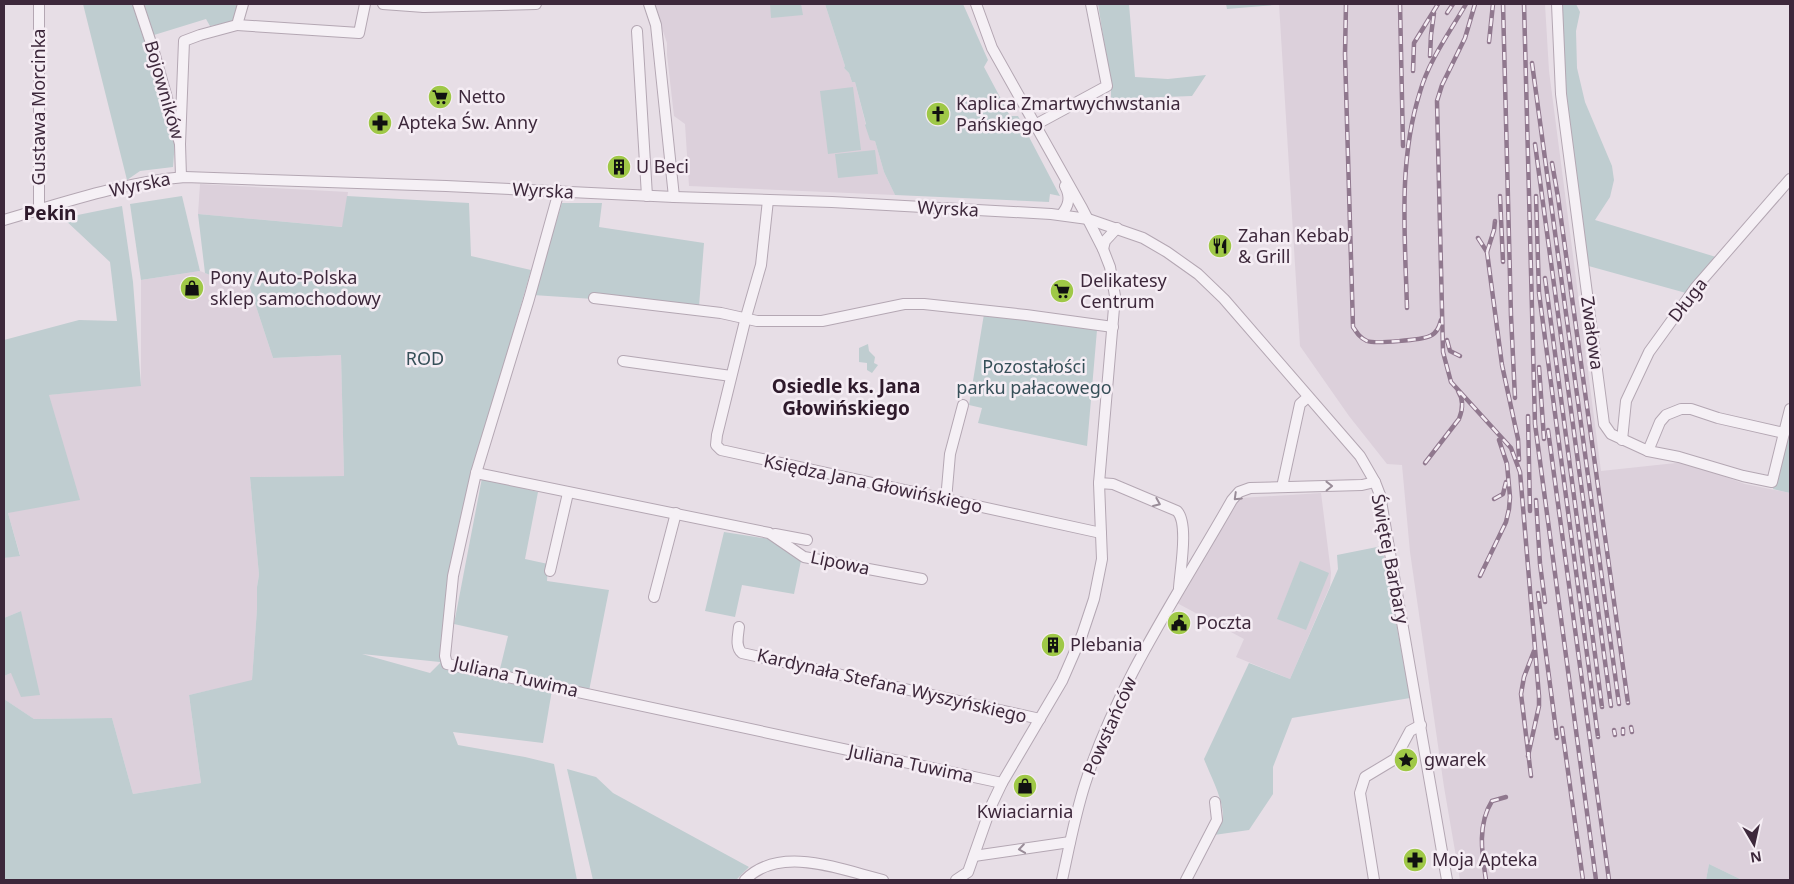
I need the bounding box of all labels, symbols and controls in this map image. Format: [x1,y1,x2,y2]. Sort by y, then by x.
street label: Gustawa Morcinka [26,29,50,185]
street label: Bojowników [139,37,191,142]
supermarket icon: Netto [427,84,453,110]
place label: Netto [458,84,506,108]
place label: Kaplica Zmartwychwstania Pańskiego [956,91,1181,136]
church icon: Kaplica Zmartwychwstania Pańskiego [925,101,951,127]
pharmacy icon: Apteka Św. Anny [367,110,393,136]
place label: Apteka Św. Anny [398,110,538,134]
building icon: U Beci [606,154,632,180]
place label: U Beci [636,154,689,178]
street label: Wyrska [107,166,172,202]
street label: Wyrska [512,176,574,204]
street label: Wyrska [917,194,979,222]
district label: Pekin [24,200,76,226]
place label: Zahan Kebab & Grill [1238,223,1349,268]
restaurant icon: Zahan Kebab & Grill [1207,233,1233,259]
place label: Pony Auto-Polska sklep samochodowy [210,265,382,310]
place label: Delikatesy Centrum [1080,268,1168,313]
street label: Długa [1662,272,1712,327]
shop icon: Pony Auto-Polska sklep samochodowy [179,275,205,301]
supermarket icon: Delikatesy Centrum [1049,278,1075,304]
street label: Zwałowa [1576,295,1610,371]
park label: ROD [406,346,444,370]
park label: Pozostałości parku pałacowego [956,354,1112,399]
district label: Osiedle ks. Jana Głowińskiego [772,373,920,421]
street label: Księdza Jana Głowińskiego [762,448,985,518]
one-way arrow [1325,481,1333,491]
one-way arrow [1234,491,1243,500]
street label: Świętej Barbary [1367,492,1415,627]
one-way arrow [1153,497,1161,507]
street label: Lipowa [808,544,872,580]
public building icon: Poczta [1166,610,1192,636]
place label: Poczta [1196,610,1251,634]
building icon: Plebania [1040,632,1066,658]
place label: Plebania [1070,632,1143,656]
street label: Kardynała Stefana Wyszyńskiego [755,642,1030,728]
street label: Juliana Tuwima [450,650,581,702]
street label: Powstańców [1077,673,1141,779]
street label: Juliana Tuwima [845,738,976,788]
place icon: gwarek [1393,747,1419,773]
place label: gwarek [1424,747,1487,771]
shop icon: Kwiaciarnia [1012,773,1038,799]
place label: Kwiaciarnia [977,799,1073,823]
north arrow [1729,819,1779,869]
one-way arrow [1018,843,1026,854]
pharmacy icon: Moja Apteka [1402,847,1428,873]
place label: Moja Apteka [1432,847,1538,871]
text: N [1749,847,1763,868]

